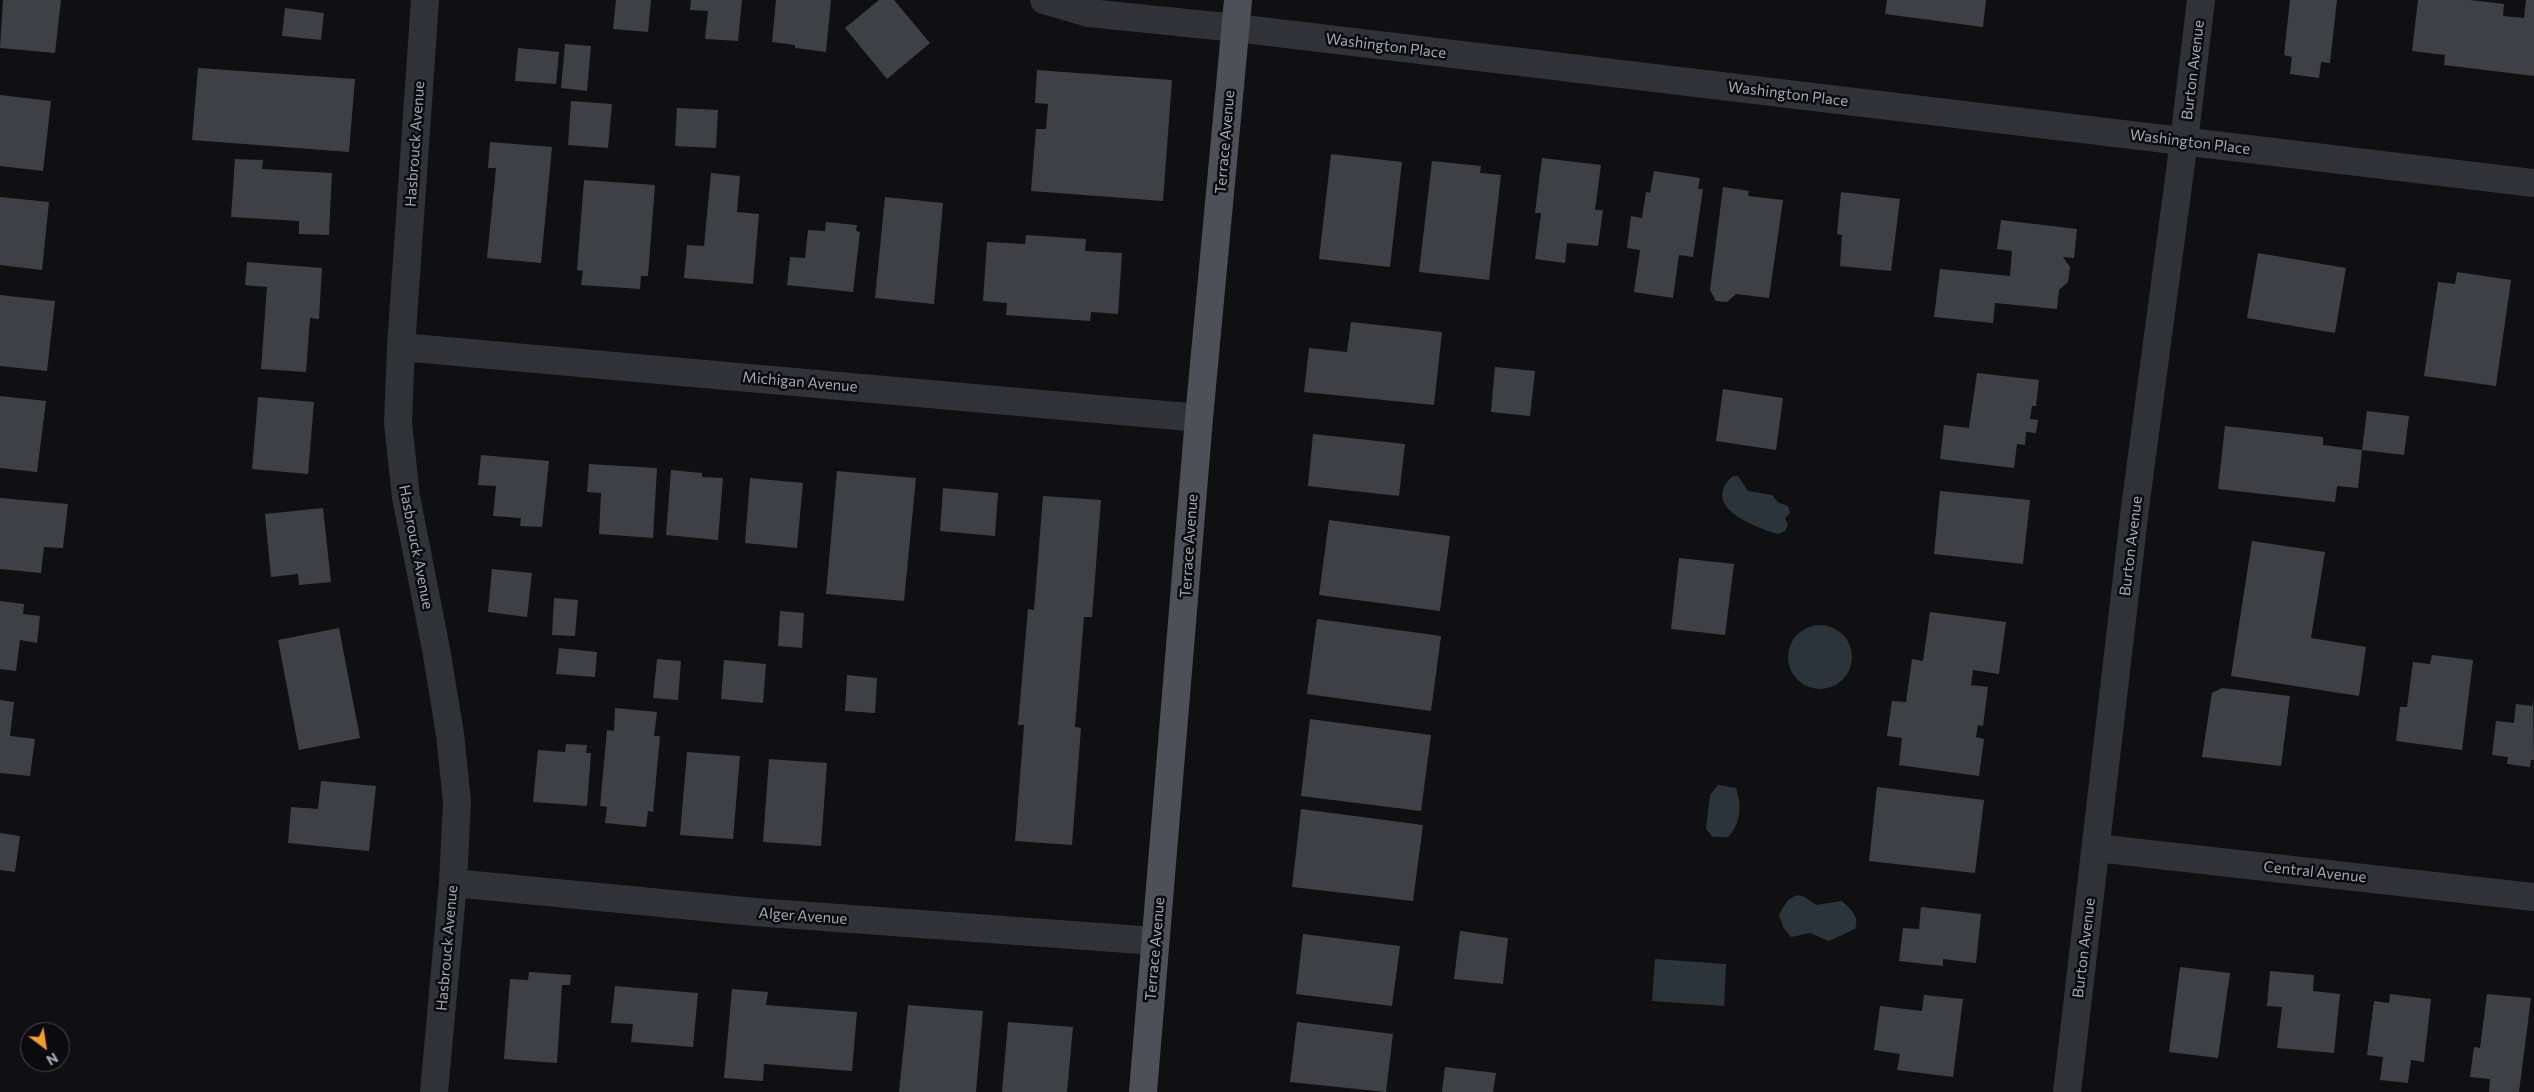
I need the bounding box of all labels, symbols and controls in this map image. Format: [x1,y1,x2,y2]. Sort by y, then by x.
street label: Burton Avenue [2178,19,2208,121]
street label: Washington Place [1325,30,1447,62]
street label: Washington Place [1727,78,1849,110]
street label: Hasbrouck Avenue [402,80,428,208]
street label: Terrace Avenue [1211,89,1239,195]
street label: Washington Place [2129,126,2251,158]
street label: Michigan Avenue [742,368,858,396]
street label: Hasbrouck Avenue [395,483,437,611]
street label: Terrace Avenue [1176,493,1202,599]
street label: Burton Avenue [2116,495,2146,597]
street label: Central Avenue [2263,858,2367,886]
street label: Hasbrouck Avenue [433,884,461,1012]
street label: Terrace Avenue [1141,896,1169,1002]
street label: Burton Avenue [2069,897,2099,999]
street label: Alger Avenue [758,904,848,928]
north arrow [20,1022,70,1072]
text: N [44,1049,61,1069]

